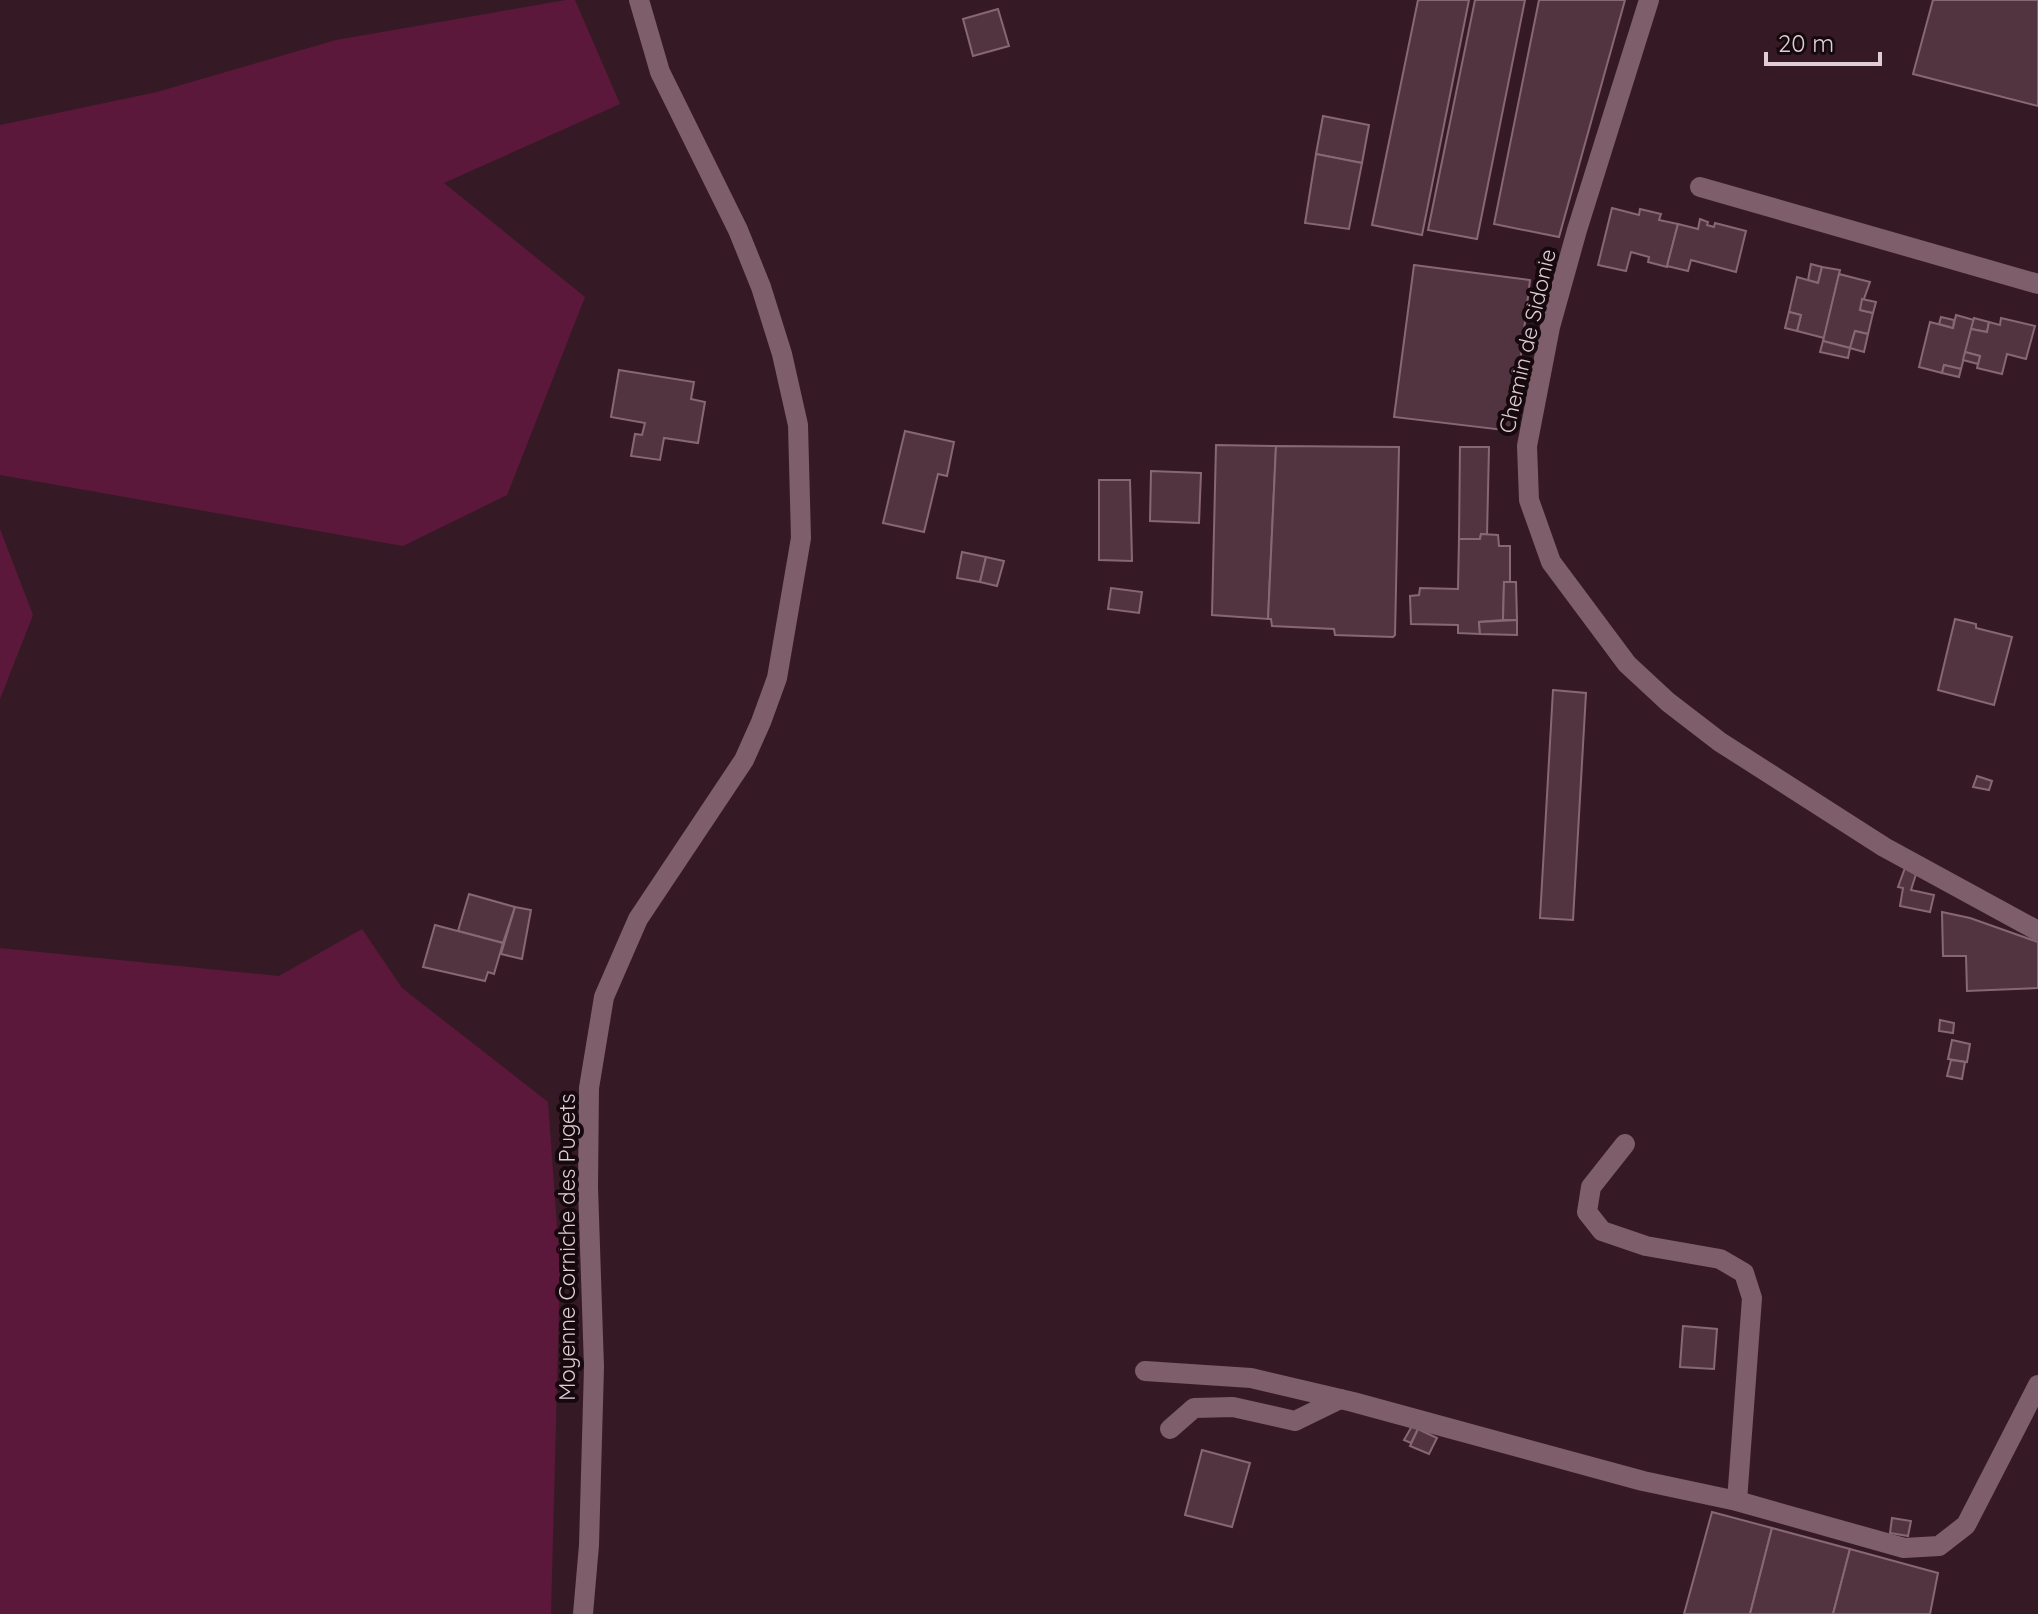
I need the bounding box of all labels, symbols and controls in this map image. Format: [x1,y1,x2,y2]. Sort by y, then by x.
scale bar [1766,16,1880,66]
text: 20 m [1778,28,1834,58]
street label: Chemin de Sidonie [1492,246,1562,436]
street label: Moyenne Corniche des Pugets [553,1093,581,1401]

